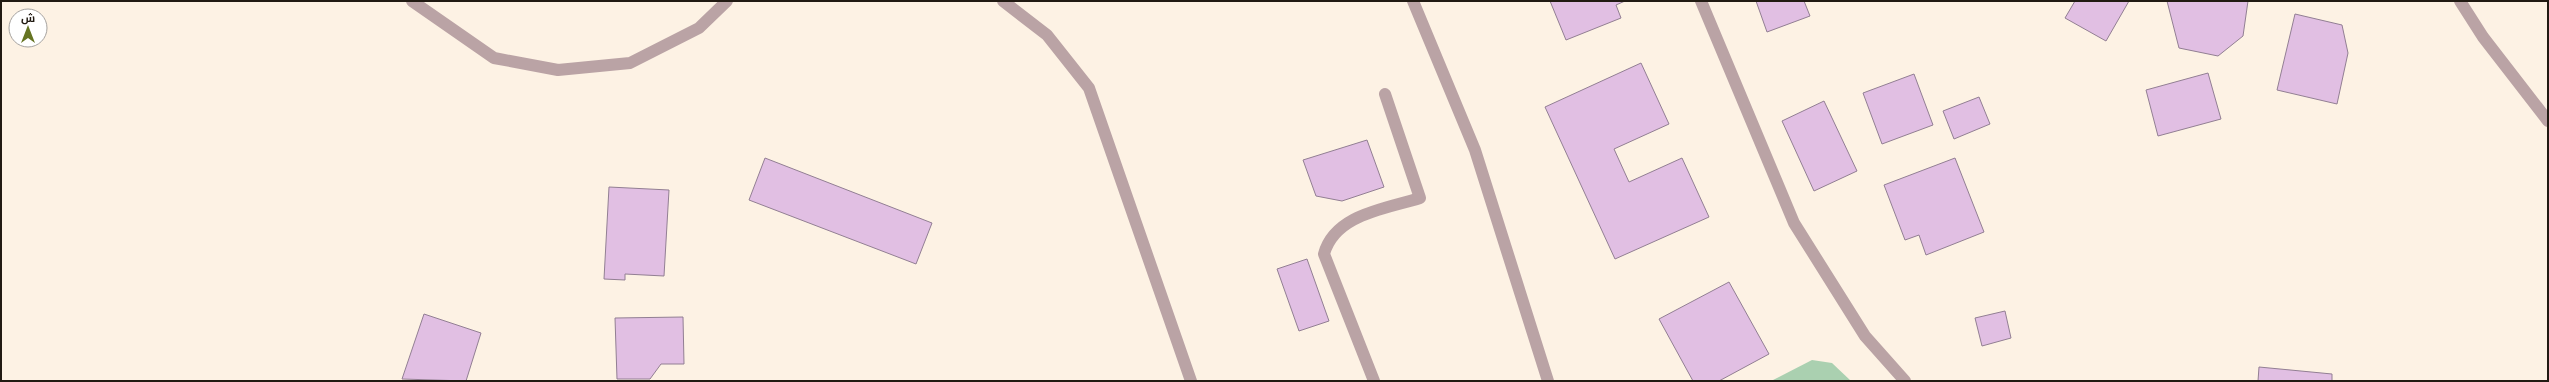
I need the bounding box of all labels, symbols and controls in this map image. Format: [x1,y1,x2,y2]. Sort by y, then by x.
north arrow [8,8,48,48]
text: ش [21,13,35,25]

